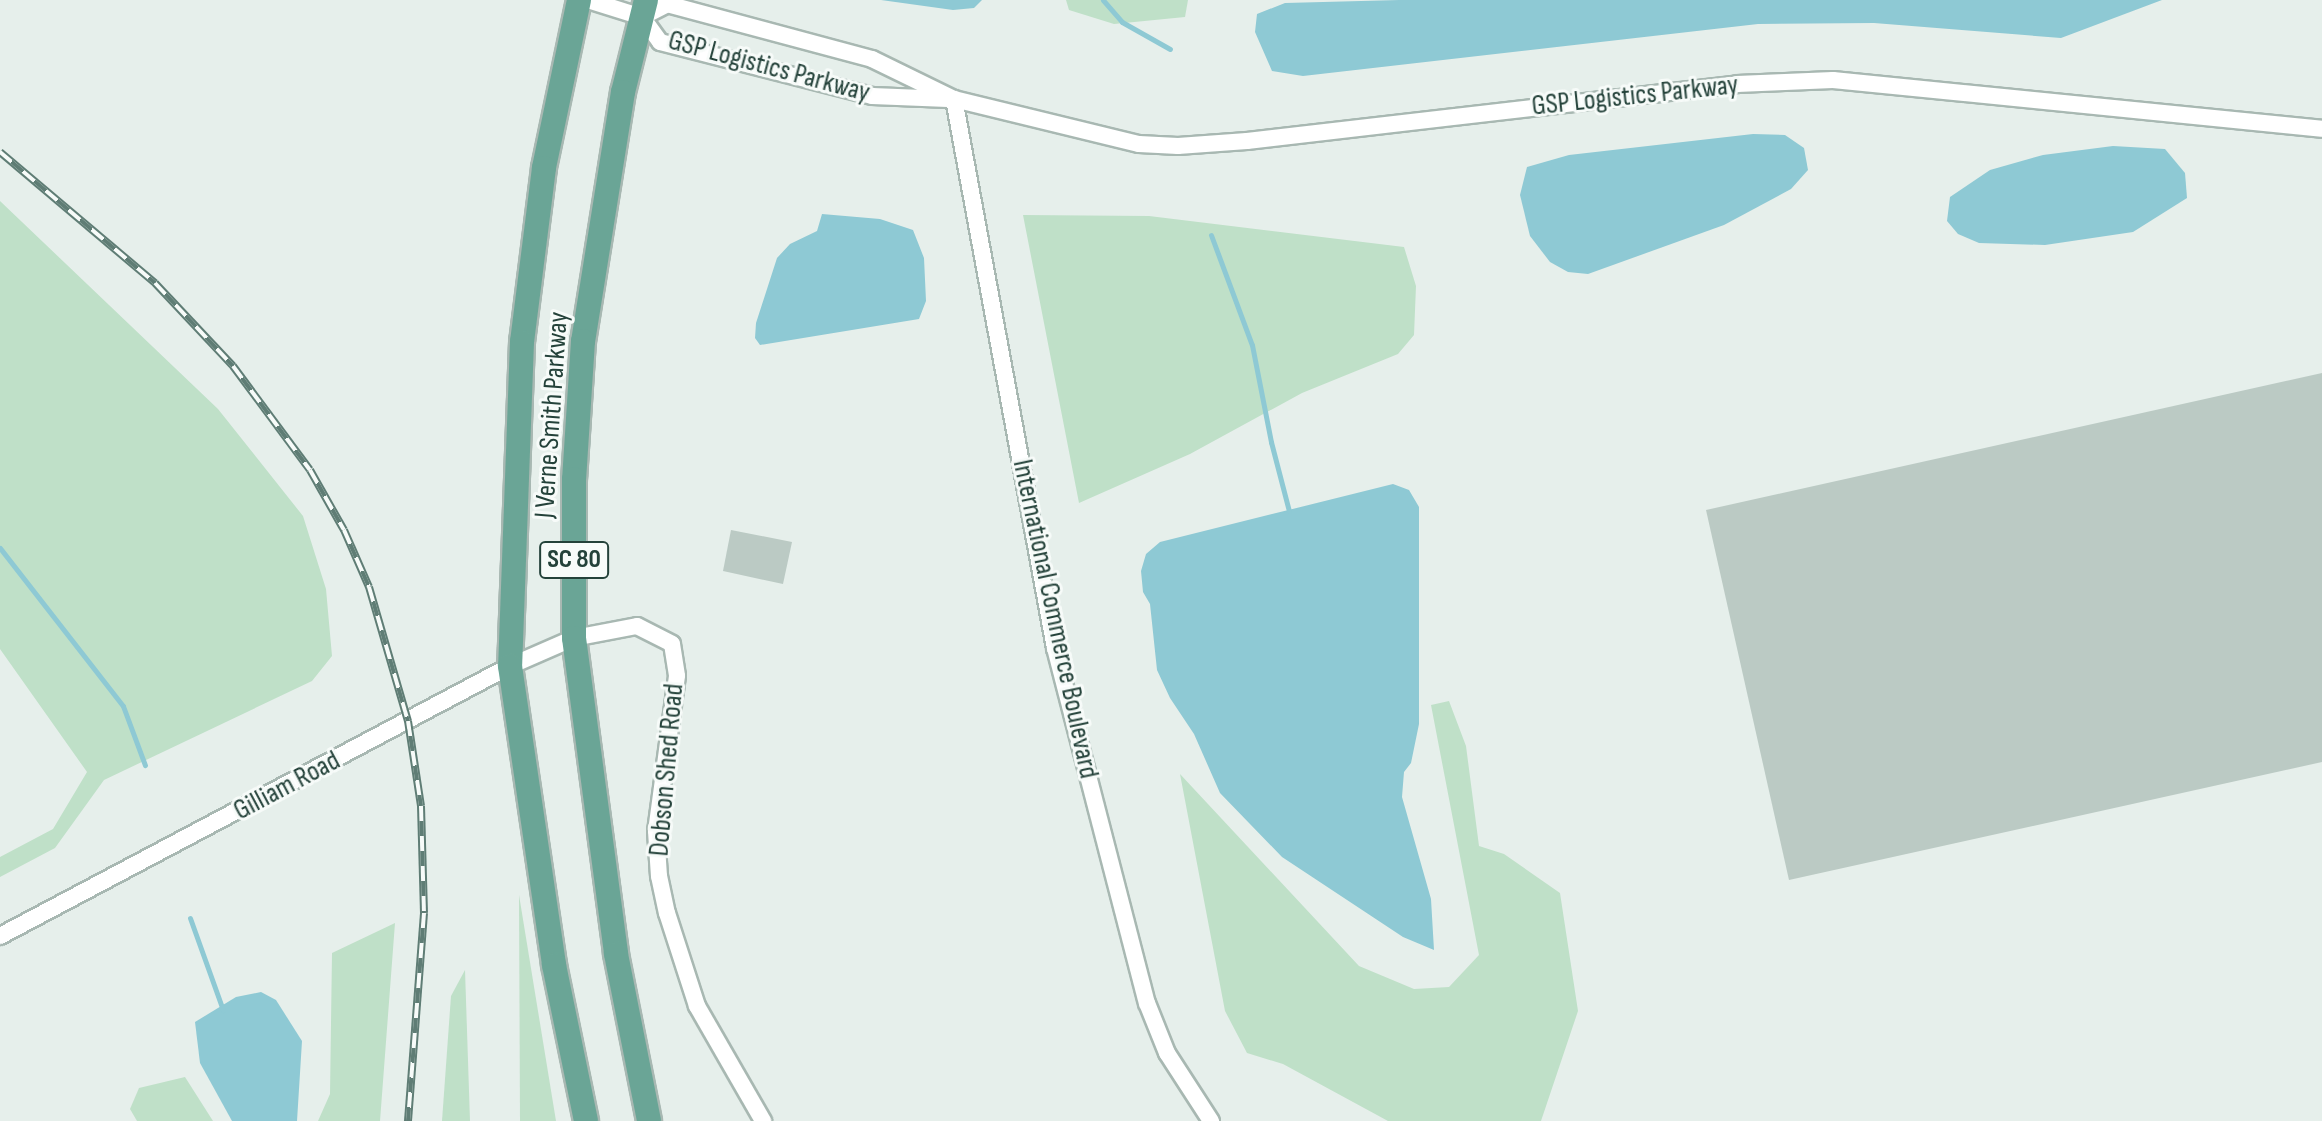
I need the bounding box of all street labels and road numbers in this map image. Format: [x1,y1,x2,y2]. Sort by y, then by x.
street label: GSP Logistics Parkway [664,24,874,110]
street label: GSP Logistics Parkway [1530,68,1740,124]
street label: J Verne Smith Parkway [528,311,576,519]
street label: International Commerce Boulevard [1005,457,1105,781]
road number: SC 80 [538,538,610,582]
street label: Dobson Shed Road [643,682,691,858]
street label: Gilliam Road [228,744,346,828]

